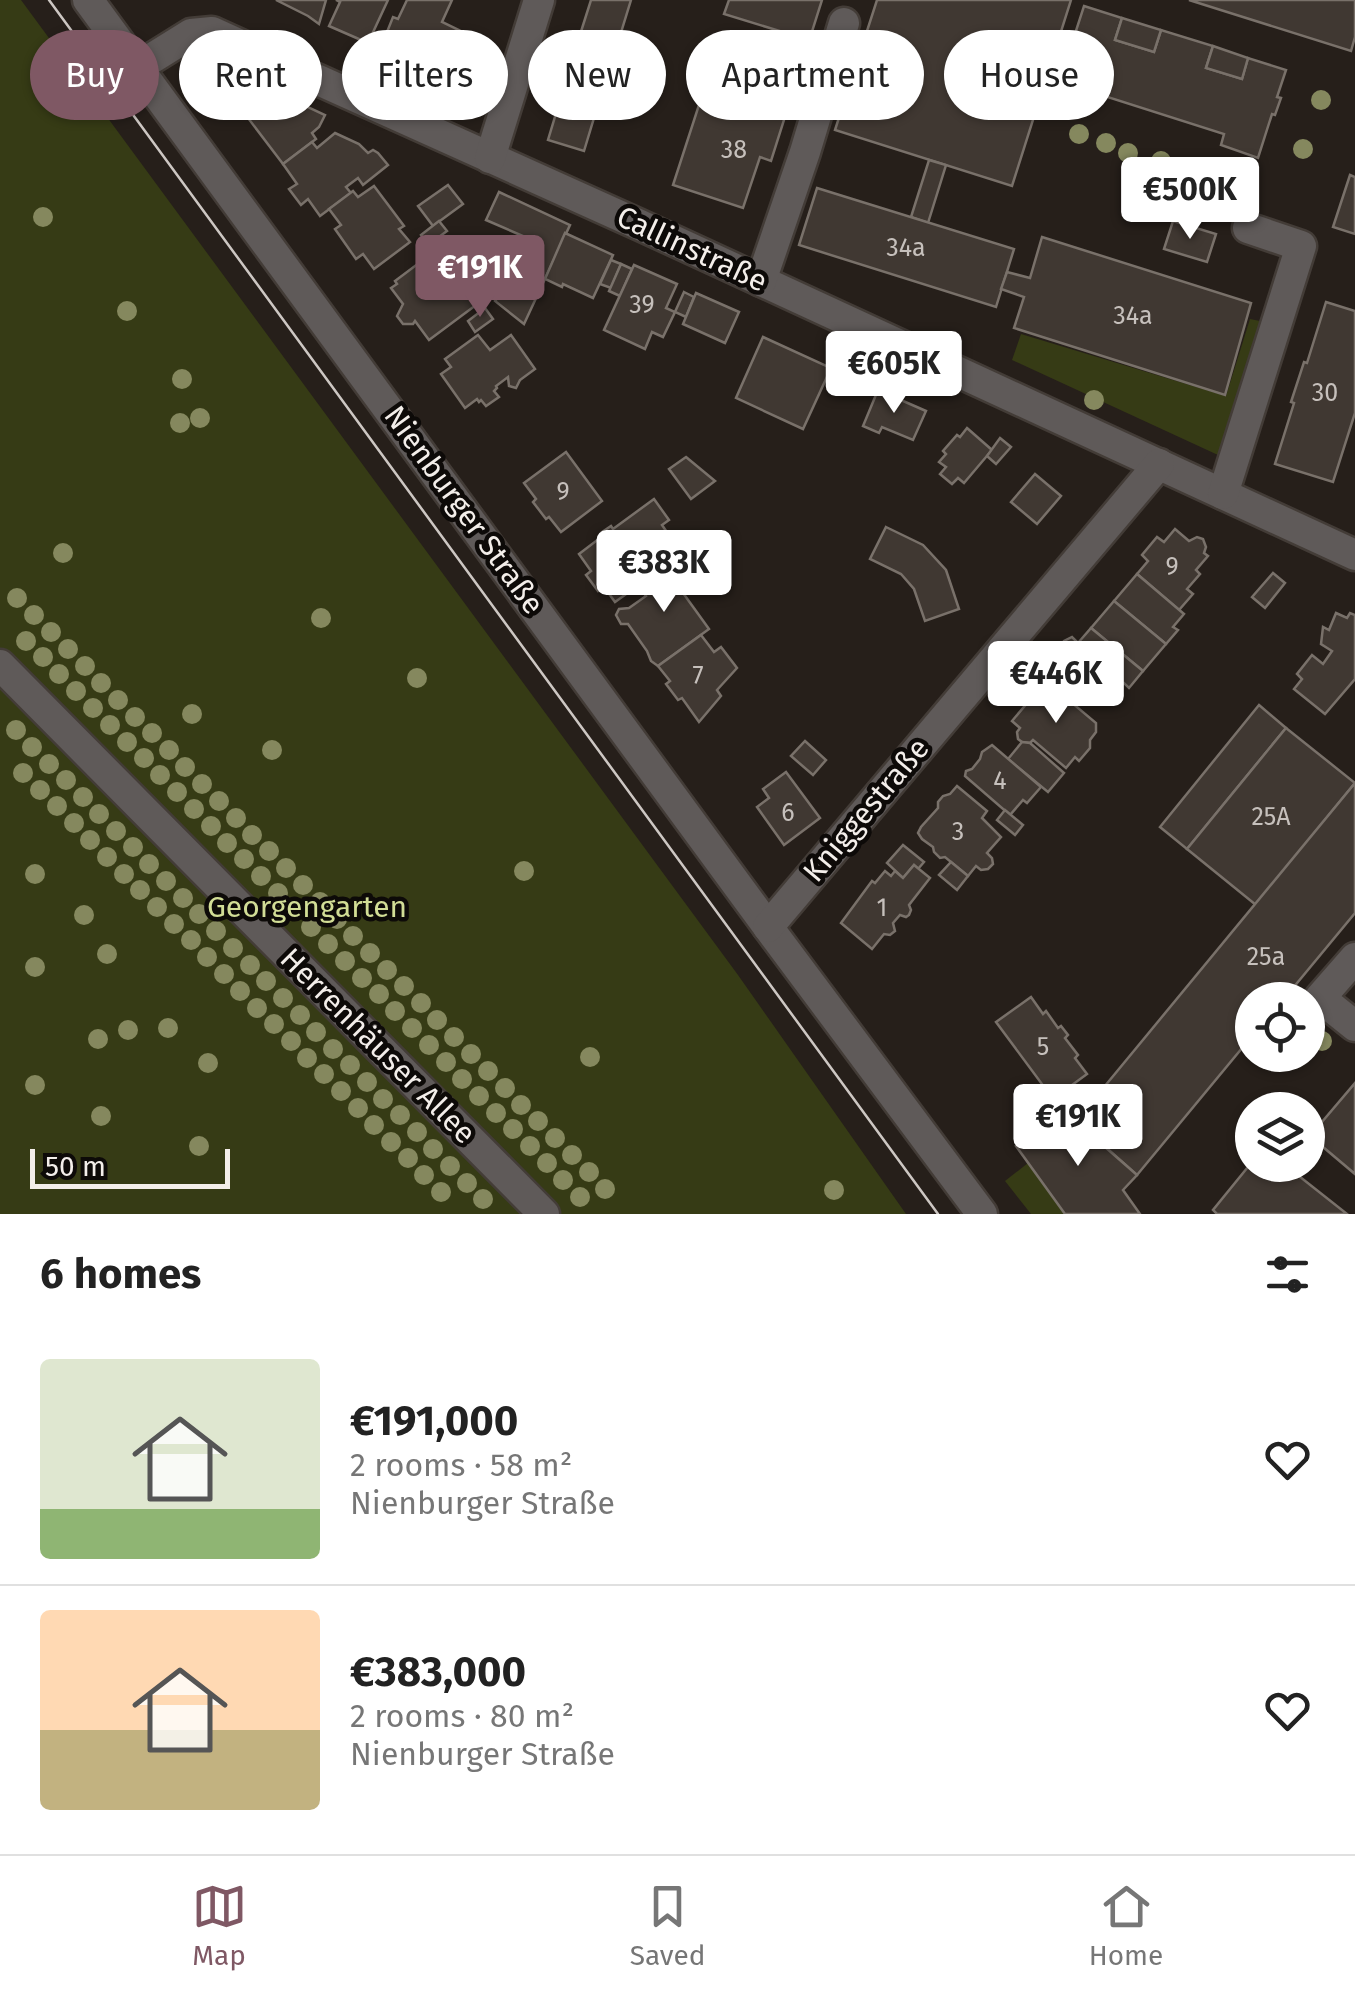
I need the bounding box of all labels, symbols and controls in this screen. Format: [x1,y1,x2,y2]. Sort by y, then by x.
chip: Buy [30,30,159,120]
chip: Rent [179,30,322,120]
chip: Filters [342,30,508,120]
chip: New [528,30,666,120]
chip: Apartment [686,30,924,120]
chip: House [944,30,1114,120]
house number: 38 [721,135,747,165]
pin: €500K [1120,157,1260,242]
text: €500K [1143,170,1237,208]
street label: Callinstraße [611,198,773,300]
house number: 34a [886,233,926,263]
pin: €191K [410,235,550,320]
text: €191K [437,248,523,286]
house number: 39 [629,290,655,320]
house number: 34a [1113,301,1153,331]
pin: €605K [824,331,964,416]
text: €605K [848,344,940,382]
house number: 30 [1312,378,1338,408]
street label: Nienburger Straße [376,399,552,621]
house number: 9 [556,477,570,507]
pin: €383K [594,530,734,615]
text: €383K [618,543,710,581]
house number: 9 [1165,552,1179,582]
pin: €446K [986,641,1126,726]
text: €446K [1010,654,1102,692]
house number: 7 [692,660,704,690]
street label: Kniggestraße [795,731,937,889]
house number: 4 [993,766,1007,796]
house number: 6 [781,798,795,828]
house number: 25A [1251,802,1291,832]
house number: 3 [952,817,964,847]
park label: Georgengarten [207,889,407,925]
house number: 1 [877,893,887,923]
street label: Herrenhäuser Allee [273,941,483,1151]
house number: 25a [1247,942,1285,972]
map controls [1235,982,1325,1182]
button: locate [1235,982,1325,1072]
house number: 5 [1037,1032,1049,1062]
pin: €191K [1008,1084,1148,1169]
button: layers [1235,1092,1325,1182]
text: €191K [1035,1097,1121,1135]
scale bar [30,1144,230,1188]
text: 50 m [45,1150,106,1183]
icon: filters [1260,1247,1315,1302]
text: 6 homes [40,1249,201,1299]
text: €191,000 [350,1396,518,1446]
icon: home [120,1399,240,1519]
icon: heart [1260,1432,1315,1487]
text: 2 rooms · 58 m² [350,1446,572,1484]
text: Nienburger Straße [350,1484,615,1522]
text: €383,000 [350,1647,526,1697]
icon: home [120,1650,240,1770]
icon: heart [1260,1683,1315,1738]
text: 2 rooms · 80 m² [350,1697,574,1735]
text: Nienburger Straße [350,1735,615,1773]
tab: Map [192,1879,247,1972]
tab: Saved [630,1879,706,1972]
tab: Home [1089,1879,1163,1972]

